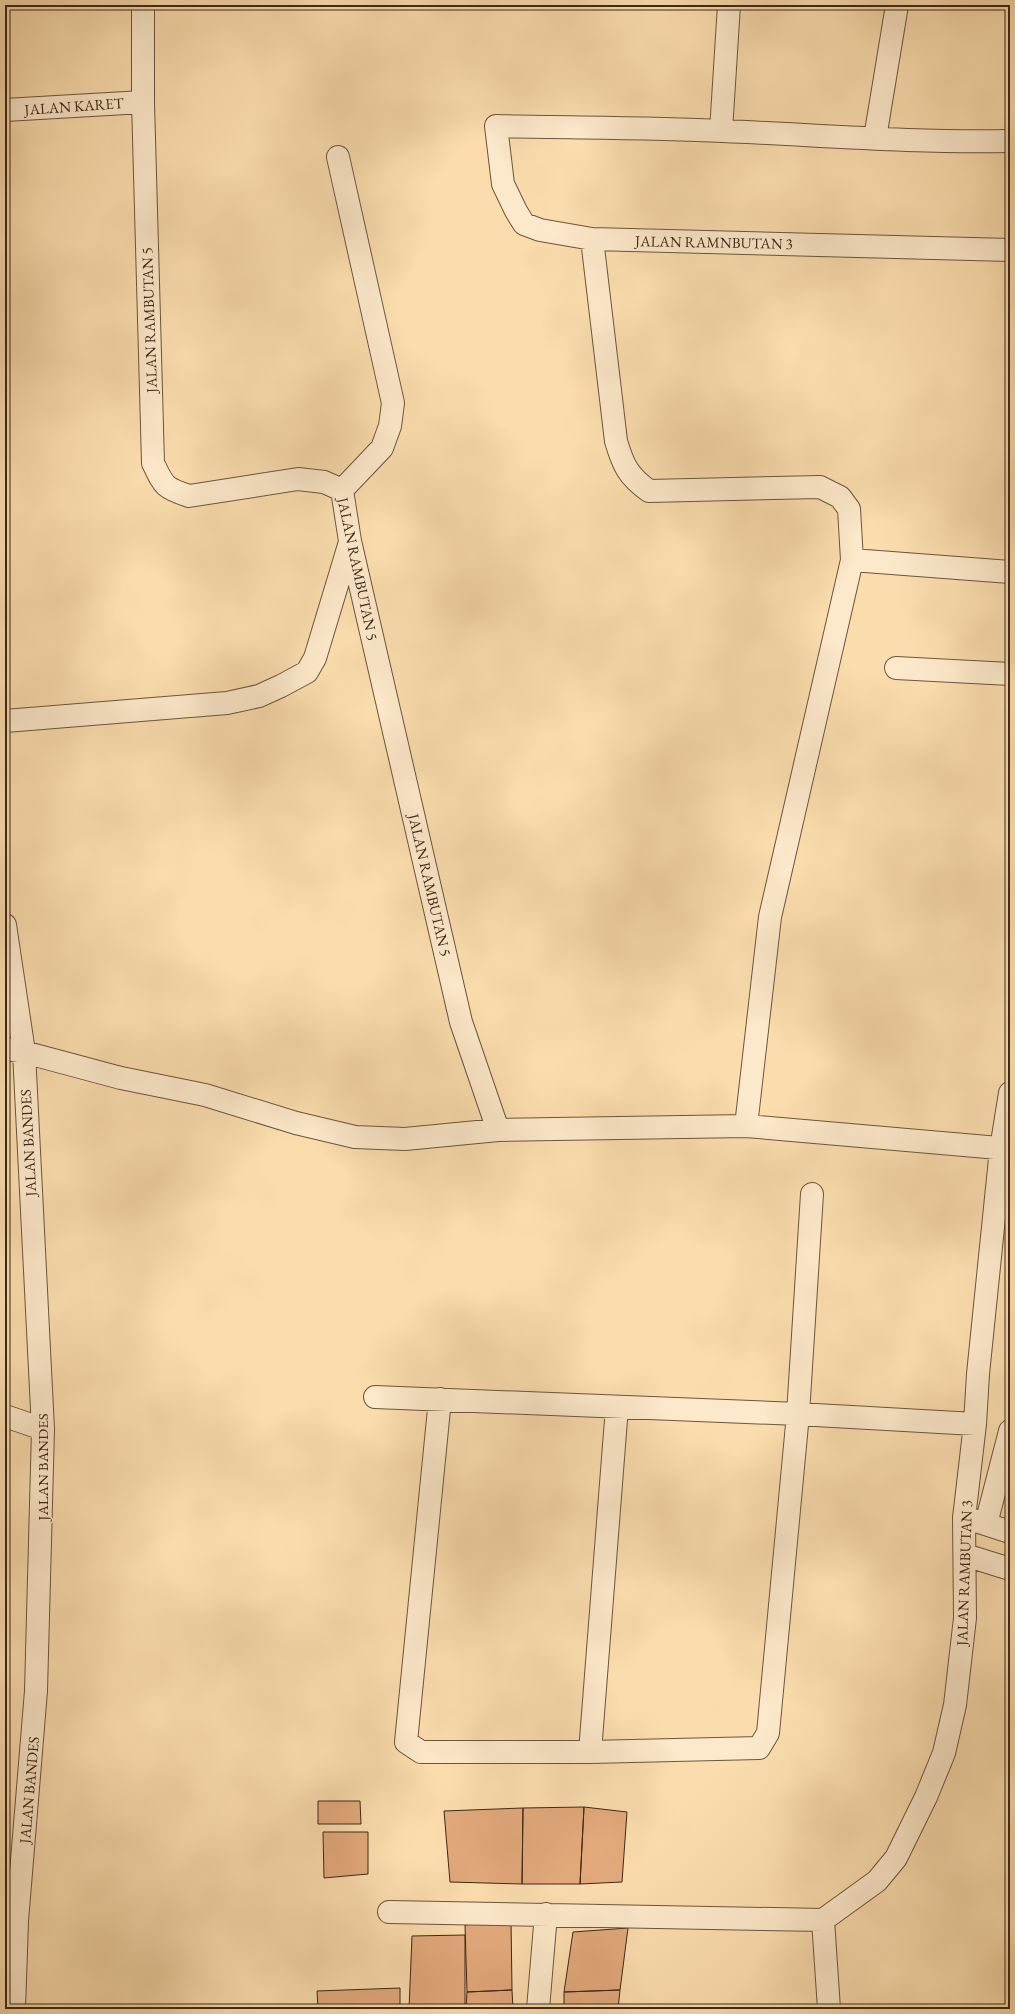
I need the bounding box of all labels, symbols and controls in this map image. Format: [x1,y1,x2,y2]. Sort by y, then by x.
street label: JALAN KARET [22,93,125,119]
street label: JALAN RAMNBUTAN 3 [633,231,793,253]
street label: JALAN RAMBUTAN 5 [137,247,161,395]
street label: JALAN RAMBUTAN 5 [333,494,382,642]
street label: JALAN RAMBUTAN 5 [404,810,456,958]
street label: JALAN BANDES [16,1089,40,1199]
street label: JALAN BANDES [33,1413,52,1523]
street label: JALAN RAMBUTAN 3 [952,1500,976,1648]
street label: JALAN BANDES [15,1736,43,1846]

